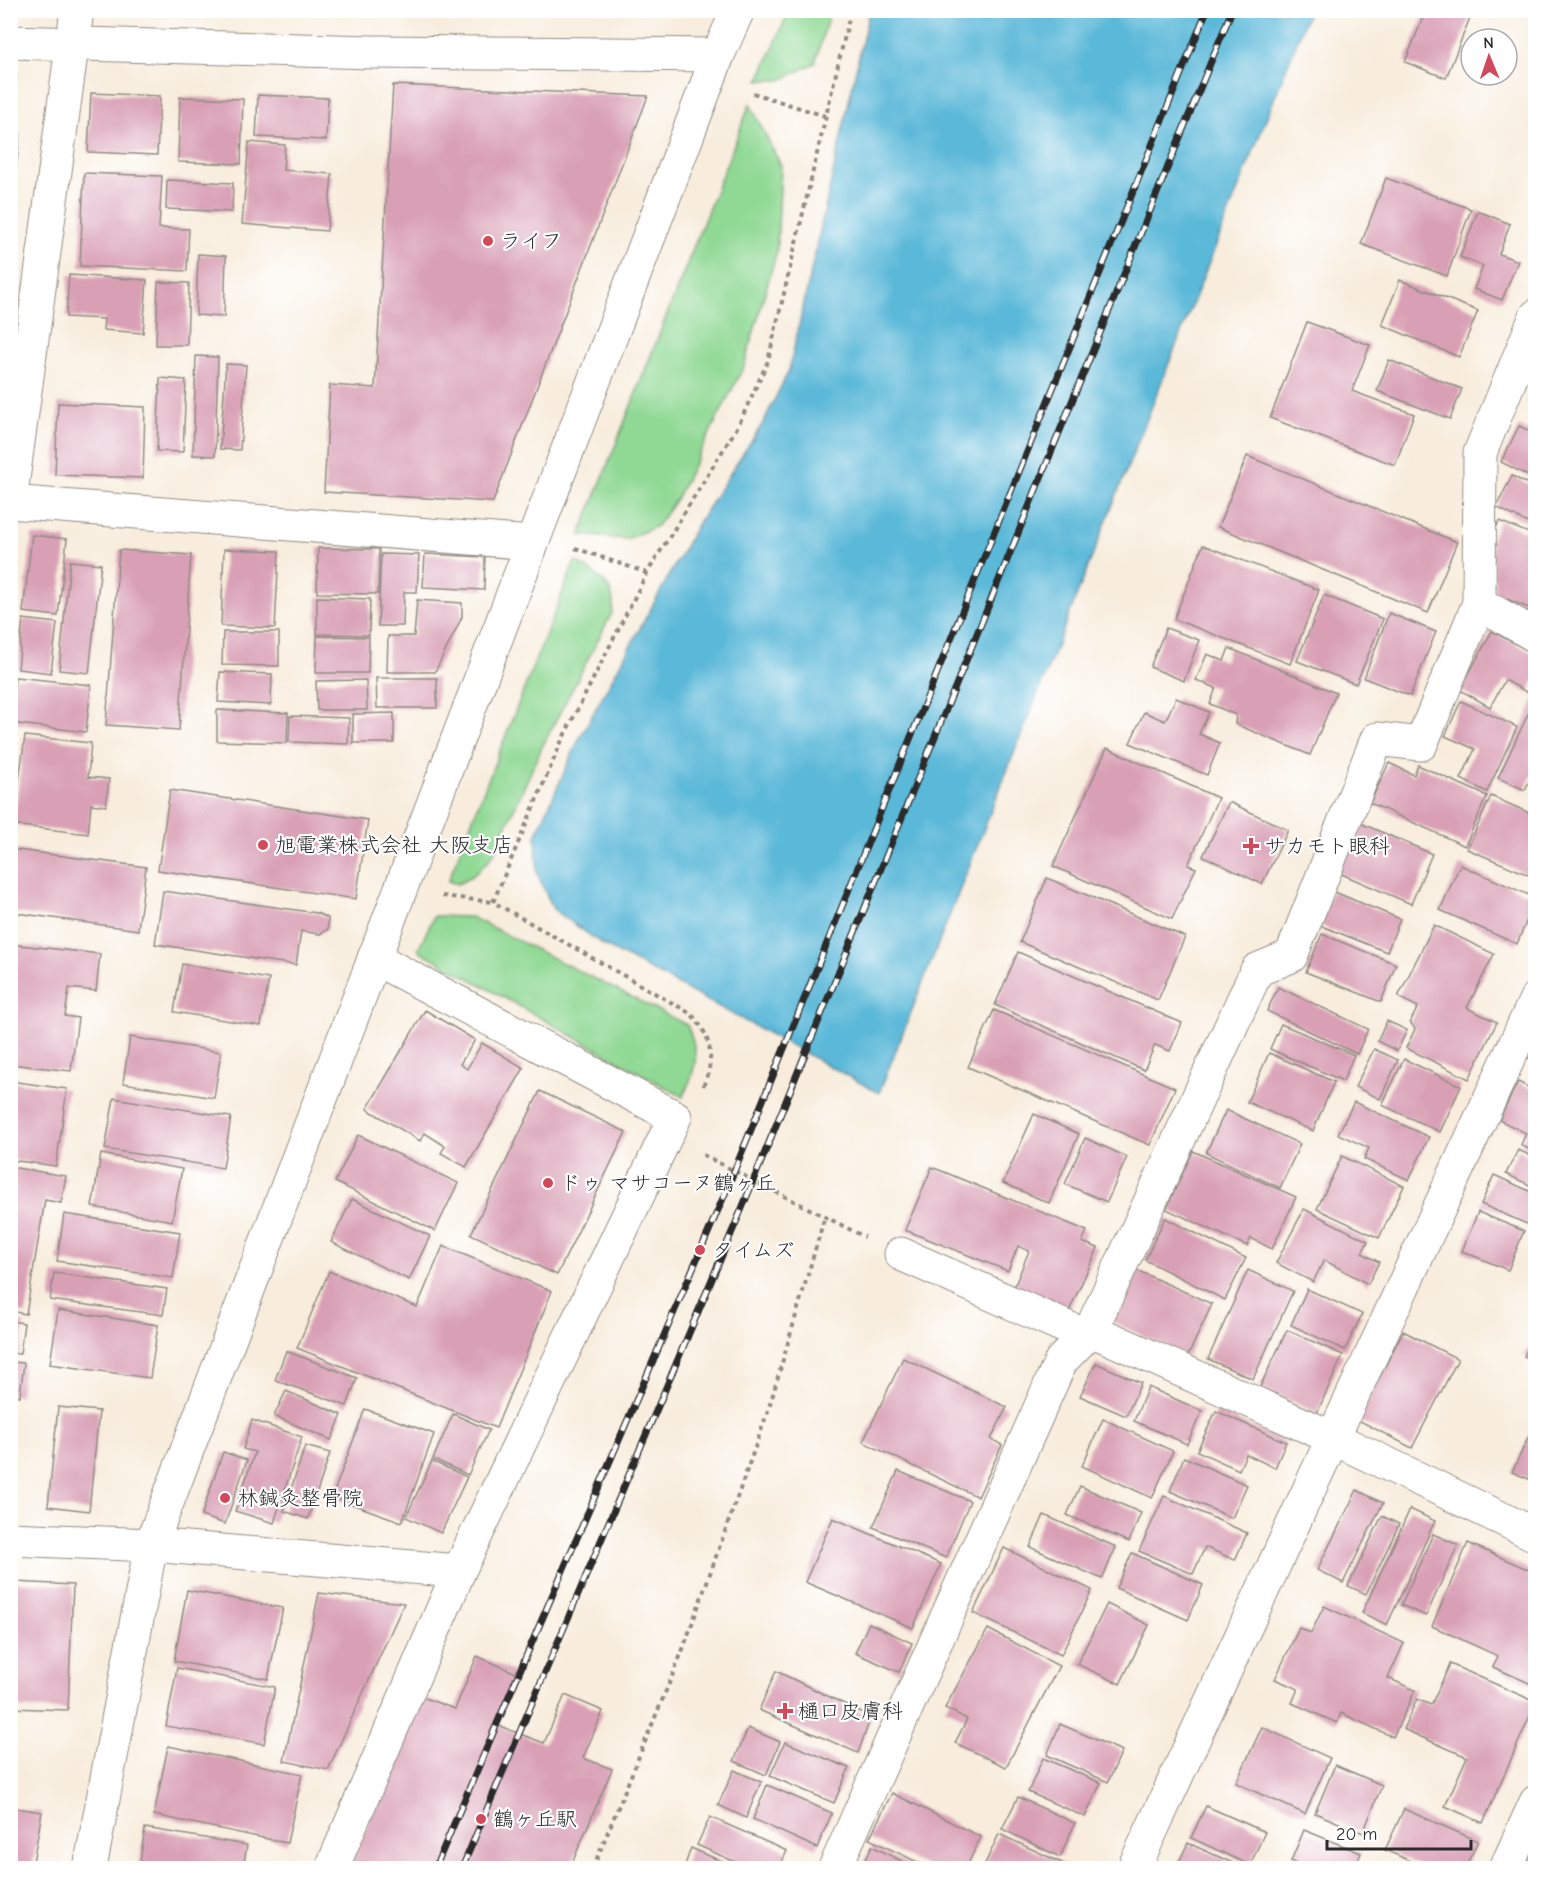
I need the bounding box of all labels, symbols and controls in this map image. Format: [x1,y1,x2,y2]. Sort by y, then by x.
north arrow [1459,27,1519,87]
text: N [1483,34,1494,52]
place label: ライフ [500,229,562,253]
marker: ライフ [481,234,495,248]
place label: 旭電業株式会社 大阪支店 [275,833,513,857]
place label: サカモト眼科 [1264,834,1390,858]
marker: サカモト眼科 [1242,837,1260,855]
marker: 旭電業株式会社 大阪支店 [256,838,270,852]
place label: ドゥ マサコーヌ鶴ヶ丘 [560,1171,776,1195]
marker: ドゥ マサコーヌ鶴ヶ丘 [541,1176,555,1190]
place label: タイムズ [712,1238,794,1262]
marker: タイムズ [693,1243,707,1257]
place label: 林鍼灸整骨院 [237,1486,363,1510]
marker: 林鍼灸整骨院 [218,1491,232,1505]
place label: 樋口皮膚科 [798,1699,903,1723]
marker: 樋口皮膚科 [776,1702,794,1720]
place label: 鶴ヶ丘駅 [493,1807,577,1831]
marker: 鶴ヶ丘駅 [474,1812,488,1826]
scale bar [1327,1813,1471,1851]
text: 20 m [1336,1824,1377,1845]

